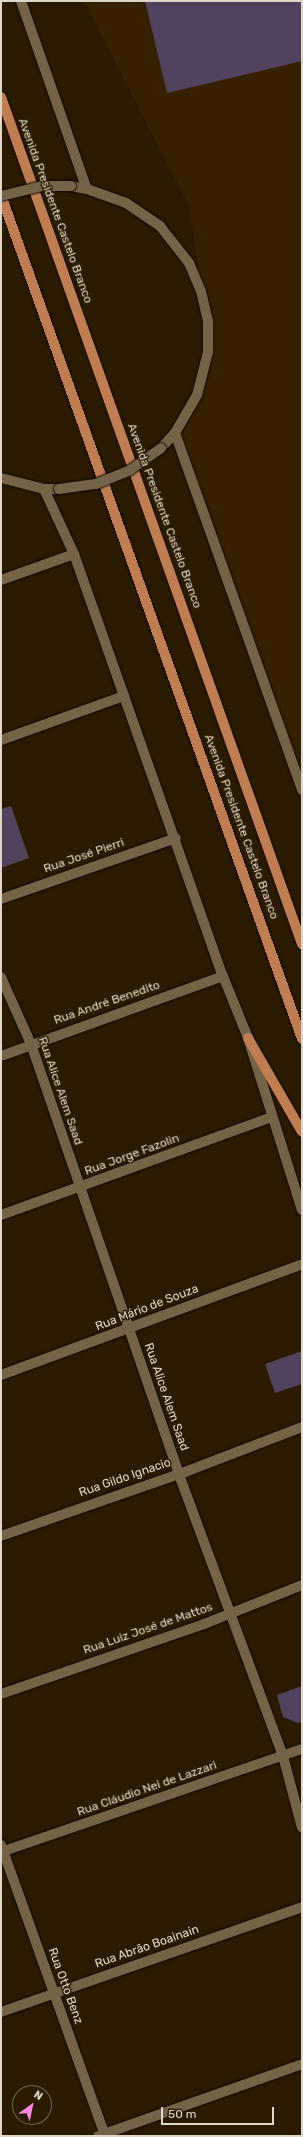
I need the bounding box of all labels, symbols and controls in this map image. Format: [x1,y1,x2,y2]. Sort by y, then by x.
street label: Avenida Presidente Castelo Branco [15,117,95,305]
street label: Avenida Presidente Castelo Branco [124,422,204,610]
street label: Avenida Presidente Castelo Branco [201,733,281,921]
street label: Rua José Pierri [42,835,126,877]
street label: Rua André Benedito [52,978,162,1028]
street label: Rua Alice Alem Saad [35,1035,85,1147]
street label: Rua Jorge Fazolin [83,1131,181,1179]
street label: Rua Mário de Souza [93,1282,201,1334]
street label: Rua Alice Alem Saad [141,1341,191,1453]
street label: Rua Gildo Ignacio [77,1456,173,1500]
street label: Rua Luiz José de Mattos [81,1600,215,1658]
street label: Rua Cláudio Nei de Lazzari [75,1758,219,1820]
street label: Rua Abrão Boainain [93,1922,201,1972]
street label: Rua Otto Benz [45,1946,85,2026]
north arrow [12,2085,52,2125]
text: N [31,2088,45,2103]
scale bar [163,2099,276,2125]
text: 50 m [168,2107,196,2121]

